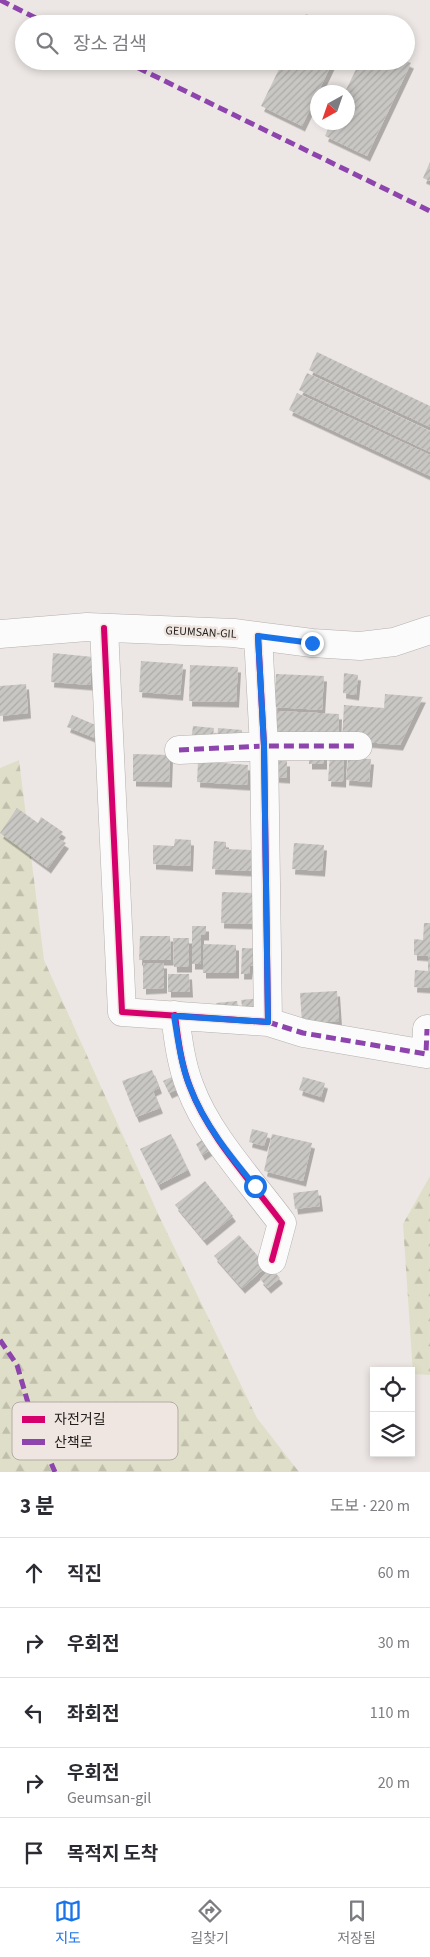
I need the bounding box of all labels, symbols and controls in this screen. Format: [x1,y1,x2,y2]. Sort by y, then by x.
search box [15,15,415,70]
icon: search [33,29,61,57]
text: 장소 검색 [73,31,147,58]
north arrow [310,85,355,130]
street label: GEUMSAN-GIL [165,622,237,643]
route end [301,632,324,655]
route start [244,1175,267,1198]
map controls [370,1367,415,1457]
button: locate [370,1367,415,1412]
legend [12,1402,178,1460]
text: 자전거길 [54,1410,106,1430]
button: layers [370,1412,415,1457]
text: 산책로 [54,1433,93,1453]
text: 3 분 [20,1491,55,1521]
text: 도보 · 220 m [330,1495,410,1517]
icon: ahead [20,1559,48,1587]
text: 직진 [67,1561,102,1588]
text: 60 m [378,1562,410,1584]
icon: right [20,1629,48,1657]
text: 우회전 [67,1631,119,1658]
text: 30 m [378,1632,410,1654]
icon: left [20,1699,48,1727]
text: 좌회전 [67,1701,119,1728]
text: 110 m [370,1702,410,1724]
text: 우회전 [67,1760,119,1787]
icon: right [20,1769,48,1797]
text: 20 m [378,1772,410,1794]
text: Geumsan-gil [67,1787,151,1809]
icon: arrive [20,1839,48,1867]
text: 목적지 도착 [67,1841,158,1868]
tab: 지도 [54,1897,82,1949]
tab: 길찾기 [190,1897,229,1949]
tab: 저장됨 [337,1897,376,1949]

